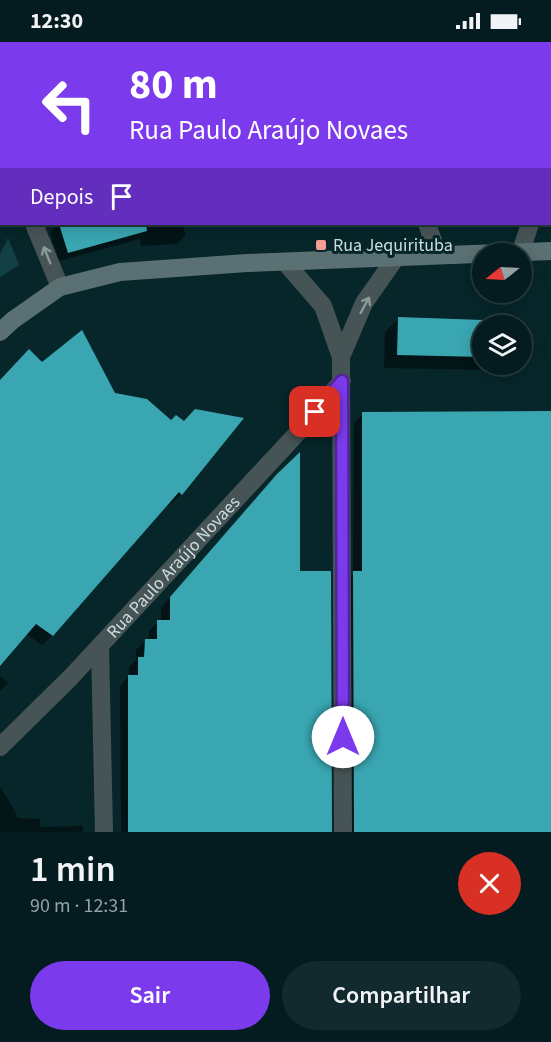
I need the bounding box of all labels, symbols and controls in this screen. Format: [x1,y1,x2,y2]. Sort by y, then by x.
text: 12:30 [30,5,83,37]
text: 80 m [129,55,218,115]
icon: left [30,66,108,144]
text: Rua Paulo Araújo Novaes [129,111,408,150]
icon: arrive [105,180,138,213]
text: Depois [30,181,93,213]
place label: Rua Jequirituba [333,233,453,258]
marker: Rua Jequirituba [314,238,328,252]
north arrow [472,243,532,303]
map controls [472,243,532,375]
one-way arrow [41,247,52,265]
one-way arrow [360,296,371,314]
button: layers [472,315,532,375]
pin [289,386,340,437]
icon: arrive [298,395,331,428]
street label: Rua Paulo Araújo Novaes [101,490,246,644]
position arrow [311,705,375,769]
text: 1 min [30,844,116,895]
button: close [458,852,521,915]
text: 90 m · 12:31 [30,892,128,920]
button: Sair [30,961,270,1030]
button: Compartilhar [282,961,521,1030]

